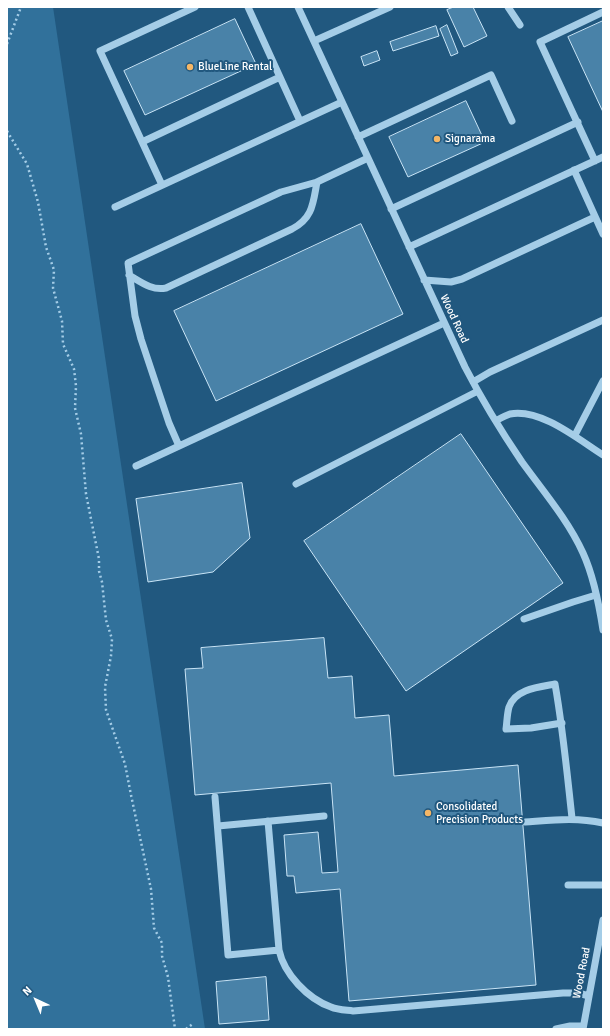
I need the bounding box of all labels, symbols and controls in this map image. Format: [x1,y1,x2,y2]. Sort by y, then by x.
place label: BlueLine Rental [198,60,272,74]
marker: BlueLine Rental [185,62,195,72]
place label: Signarama [445,132,495,146]
marker: Signarama [432,134,442,144]
street label: Wood Road [437,293,471,345]
place label: Consolidated Precision Products [436,800,523,826]
marker: Consolidated Precision Products [423,808,433,818]
street label: Wood Road [571,946,593,1000]
north arrow [16,980,56,1020]
text: N [20,984,35,998]

